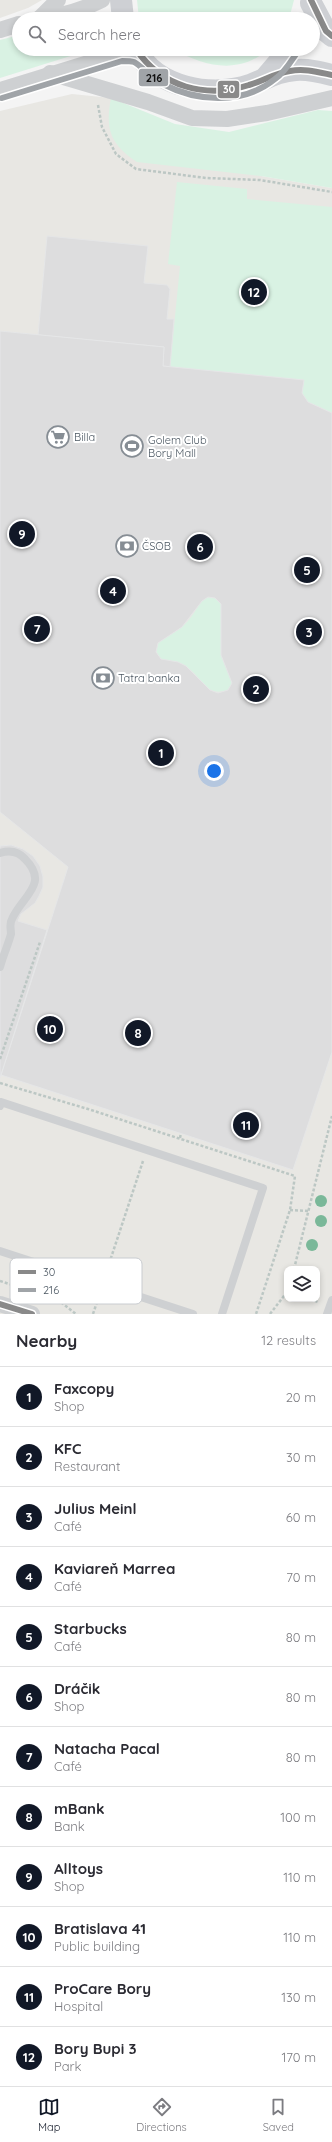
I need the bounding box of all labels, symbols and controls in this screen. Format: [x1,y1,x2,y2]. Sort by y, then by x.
search box [12,12,320,56]
icon: search [26,23,48,45]
text: Search here [58,25,141,44]
line badge: 216 [138,68,169,87]
text: 216 [146,71,162,85]
line badge: 30 [217,80,240,99]
text: 30 [223,82,236,96]
pin: 12 [241,277,267,307]
supermarket icon: Billa [45,424,71,450]
place label: Billa [74,430,95,444]
sports icon: Golem Club Bory Mall [119,433,145,459]
place label: Golem Club Bory Mall [148,433,207,460]
pin: 9 [9,519,35,549]
pin: 6 [187,532,213,562]
bank icon: ČSOB [114,533,140,559]
place label: ČSOB [142,539,171,553]
pin: 5 [294,555,320,585]
pin: 4 [100,576,126,606]
pin: 7 [24,614,50,644]
pin: 3 [296,617,322,647]
bank icon: Tatra banka [90,665,116,691]
place label: Tatra banka [118,671,180,685]
pin: 2 [243,674,269,704]
pin: 1 [148,738,174,768]
your location [204,761,224,781]
pin: 10 [37,1014,63,1044]
pin: 8 [125,1018,151,1048]
pin: 11 [233,1110,259,1140]
legend [10,1258,142,1304]
text: 30 [43,1265,55,1279]
map controls [284,1266,320,1302]
button: layers [284,1266,320,1302]
text: 216 [43,1283,59,1297]
text: Nearby [16,1330,77,1351]
text: 12 results [261,1332,316,1348]
text: Faxcopy [54,1379,114,1398]
text: 1 [26,1389,32,1405]
text: 20 m [286,1389,316,1405]
text: Shop [54,1398,84,1414]
text: KFC [54,1439,82,1458]
text: 2 [25,1449,33,1465]
text: 30 m [286,1449,316,1465]
text: Restaurant [54,1458,120,1474]
text: Julius Meinl [54,1499,137,1518]
text: 3 [26,1509,32,1525]
text: 60 m [286,1509,316,1525]
text: Café [54,1518,82,1534]
text: Kaviareň Marrea [54,1559,175,1578]
text: 4 [25,1569,33,1585]
text: 70 m [286,1569,316,1585]
text: Café [54,1578,82,1594]
text: Starbucks [54,1619,127,1638]
text: 5 [25,1629,33,1645]
text: 80 m [286,1629,316,1645]
text: Café [54,1638,82,1654]
text: Dráčik [54,1679,100,1698]
text: 6 [25,1689,33,1705]
text: 80 m [286,1689,316,1705]
text: Shop [54,1698,84,1714]
text: Natacha Pacal [54,1739,160,1758]
text: 7 [25,1749,33,1765]
text: 80 m [286,1749,316,1765]
text: Café [54,1758,82,1774]
text: mBank [54,1799,105,1818]
text: 8 [25,1809,33,1825]
text: 100 m [280,1809,316,1825]
text: Bank [54,1818,85,1834]
text: Alltoys [54,1859,103,1878]
text: 9 [25,1869,33,1885]
text: 110 m [283,1869,316,1885]
text: Shop [54,1878,84,1894]
text: Bratislava 41 [54,1919,146,1938]
text: 10 [22,1929,36,1945]
text: 110 m [283,1929,316,1945]
text: Public building [54,1938,140,1954]
text: ProCare Bory [54,1979,151,1998]
text: 11 [24,1989,34,2005]
text: 130 m [281,1989,316,2005]
text: Hospital [54,1998,103,2014]
text: Bory Bupi 3 [54,2039,137,2058]
text: 12 [23,2049,35,2065]
text: 170 m [281,2049,316,2065]
text: Park [54,2058,82,2074]
tab: Map [38,2096,60,2134]
tab: Directions [136,2096,187,2134]
tab: Saved [263,2096,294,2134]

